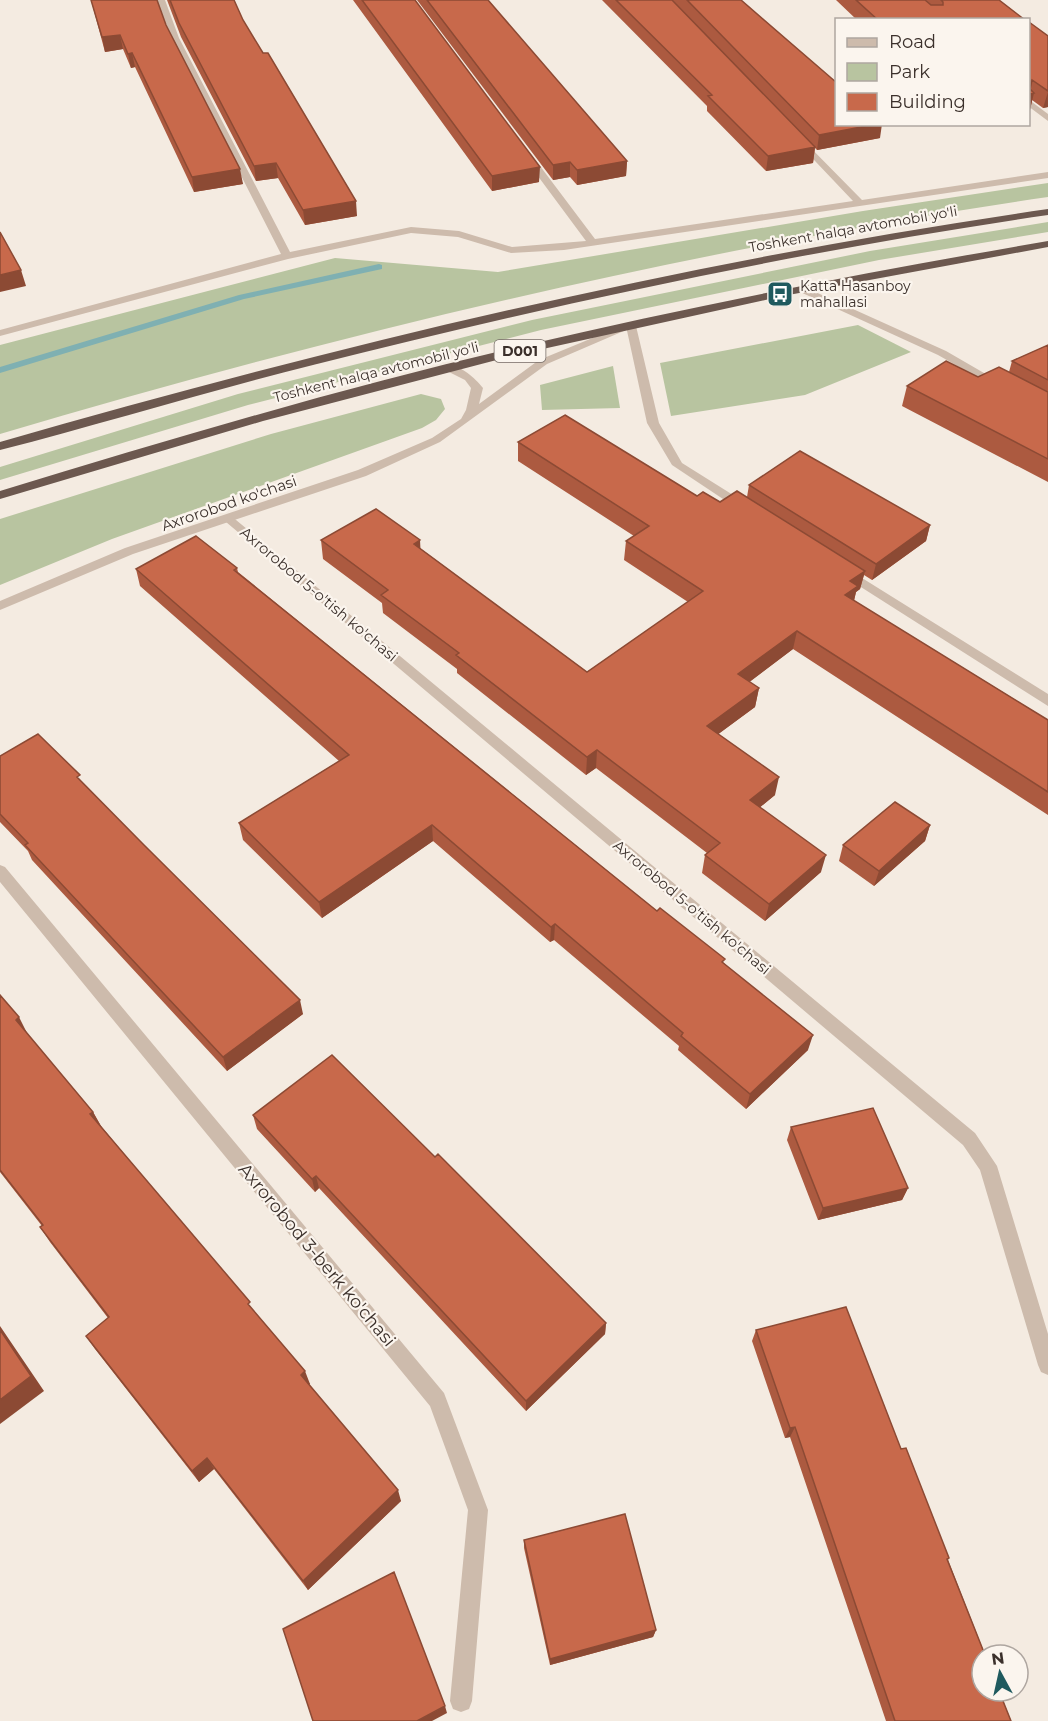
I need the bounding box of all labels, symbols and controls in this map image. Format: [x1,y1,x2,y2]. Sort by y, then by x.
legend [835,18,1030,126]
text: Road [889,31,936,53]
text: Park [889,61,930,83]
text: Building [889,91,966,113]
street label: Toshkent halqa avtomobil yo'li [747,202,959,256]
place label: Katta Hasanboy mahallasi [800,277,911,311]
bus stop icon: Katta Hasanboy mahallasi [765,279,795,309]
street label: Toshkent halqa avtomobil yo'li [271,338,481,406]
road number: D001 [494,340,546,362]
street label: Axrorobod ko'chasi [159,471,299,535]
street label: Axrorobod 5-o'tish ko'chasi [236,522,402,666]
street label: Axrorobod 5-o'tish ko'chasi [609,835,775,979]
street label: Axrorobod 3-berk ko'chasi [234,1159,400,1351]
north arrow [970,1643,1030,1703]
text: N [990,1648,1006,1669]

